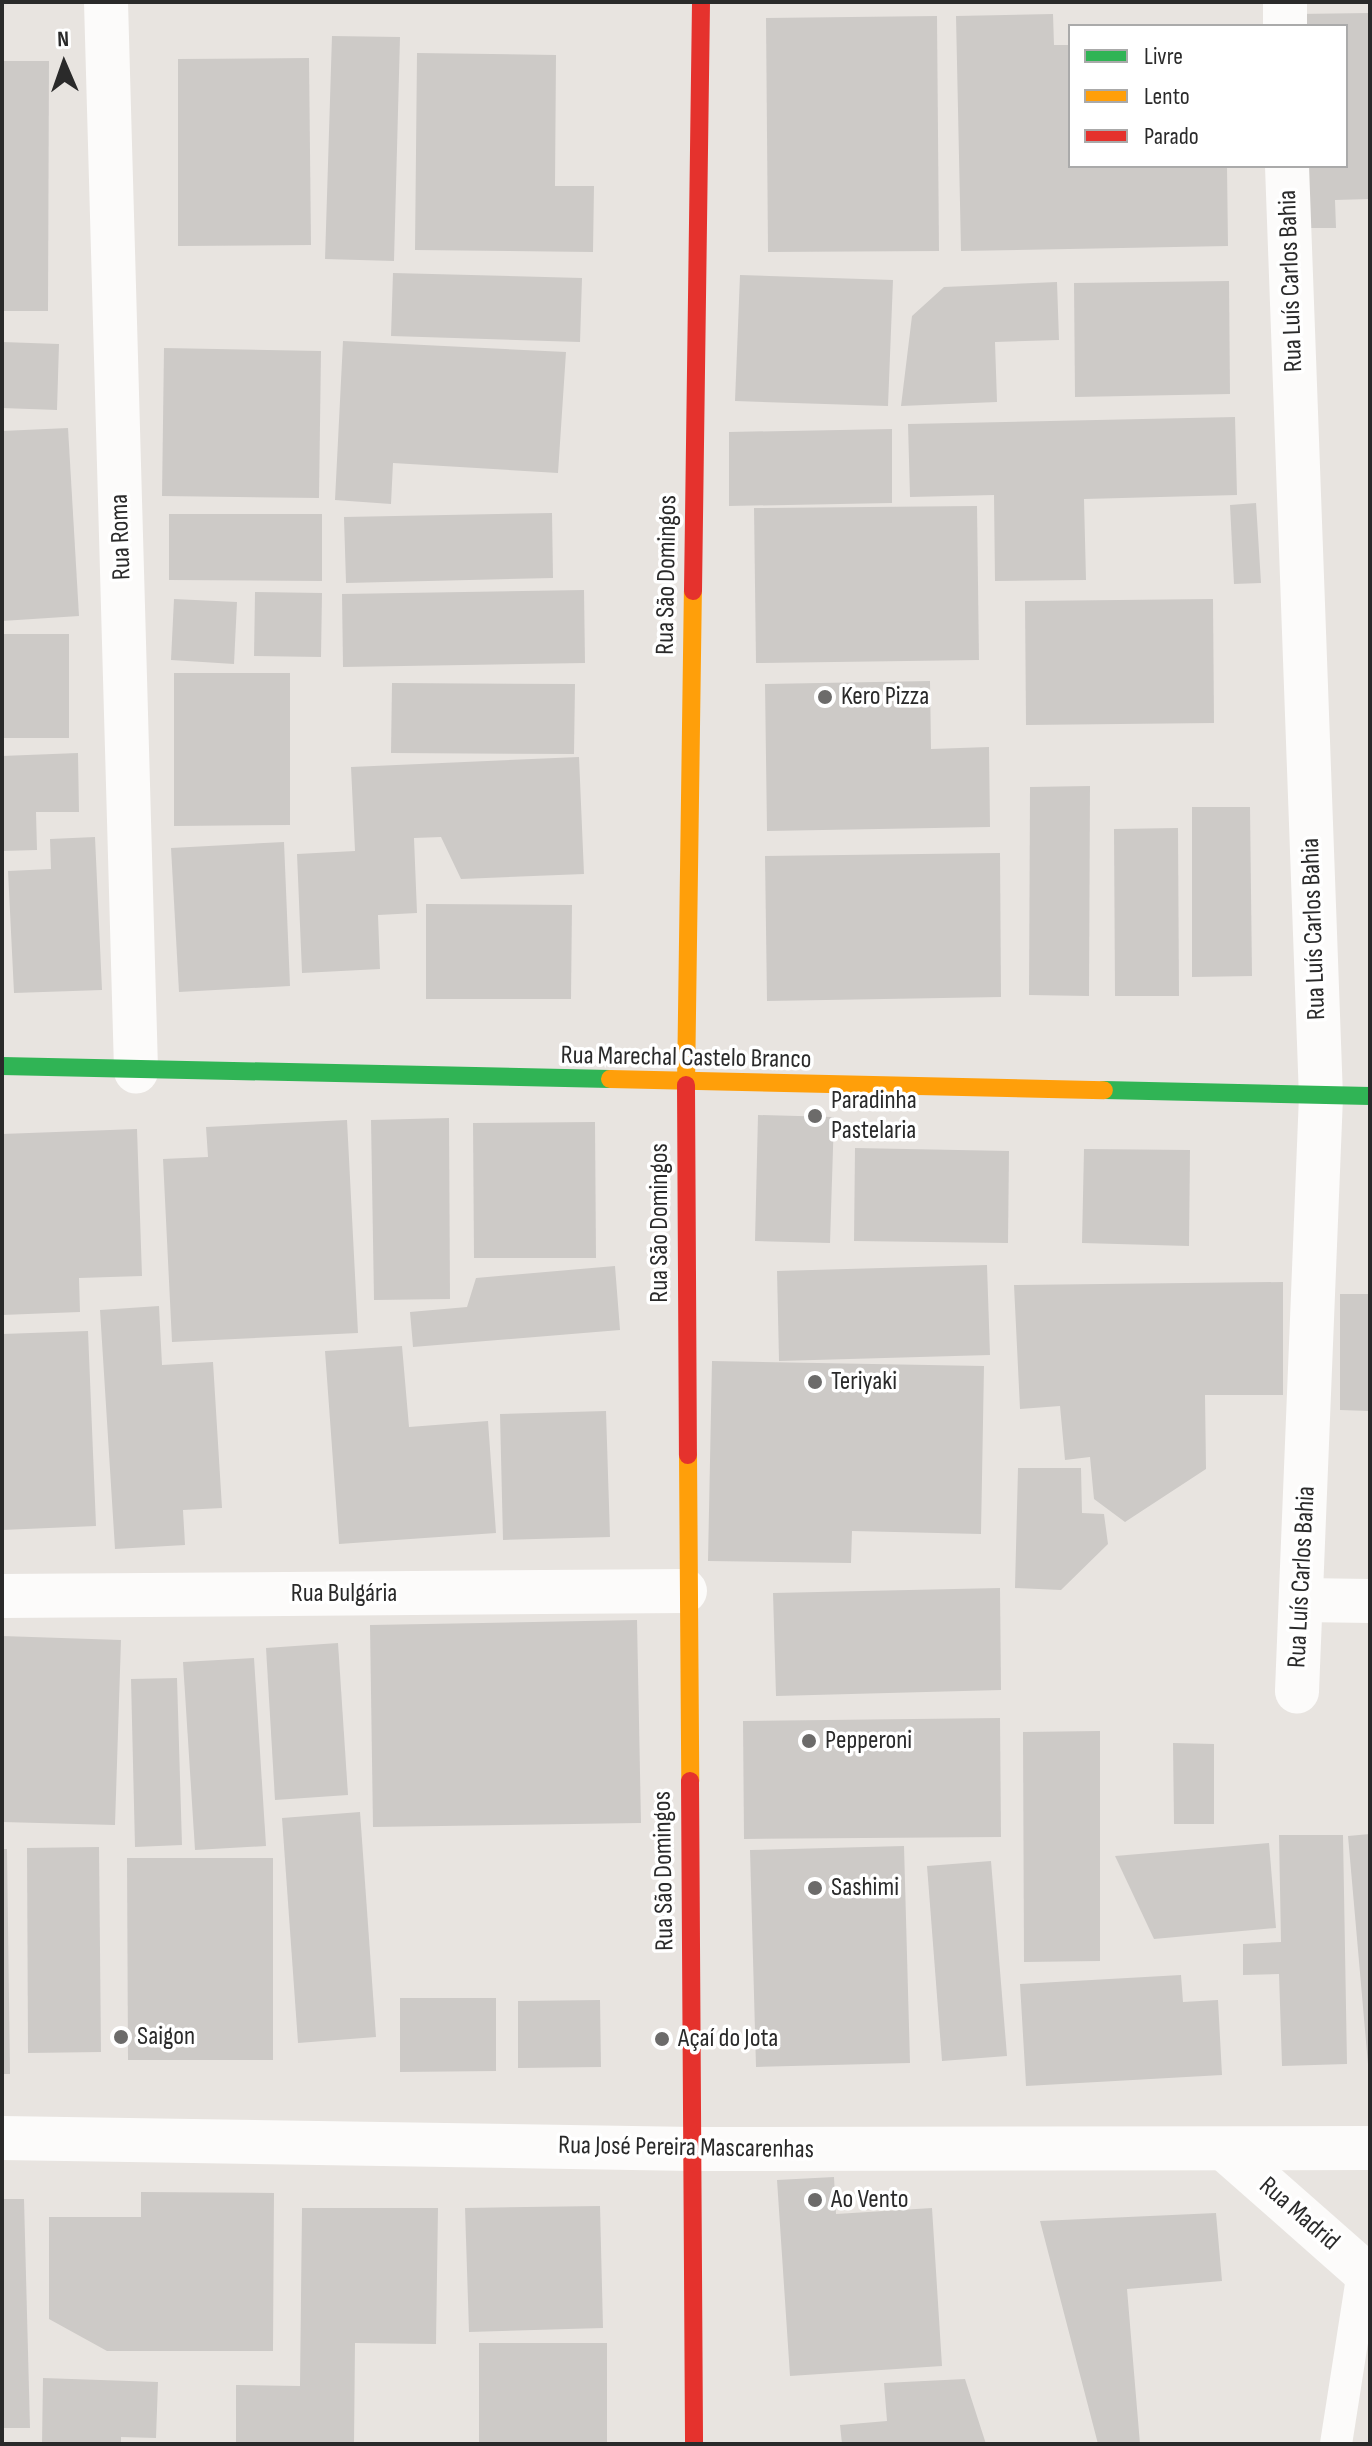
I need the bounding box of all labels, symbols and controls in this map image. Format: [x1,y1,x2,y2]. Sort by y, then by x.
north arrow [24,24,104,104]
legend [1068,24,1348,168]
text: N [57,26,69,53]
text: Livre [1144,42,1183,71]
text: Lento [1144,82,1190,111]
text: Parado [1144,122,1199,151]
street label: Rua Luís Carlos Bahia [1272,189,1310,373]
street label: Rua Roma [104,493,138,581]
street label: Rua São Domingos [650,495,684,655]
place label: Kero Pizza [841,681,929,713]
marker: Kero Pizza [816,688,834,706]
street label: Rua Luís Carlos Bahia [1295,837,1333,1021]
street label: Rua Marechal Castelo Branco [560,1040,812,1076]
place label: Paradinha Pastelaria [831,1085,917,1146]
marker: Paradinha Pastelaria [806,1107,824,1125]
street label: Rua São Domingos [644,1143,676,1303]
place label: Teriyaki [831,1366,897,1398]
marker: Teriyaki [806,1373,824,1391]
street label: Rua Luís Carlos Bahia [1282,1485,1322,1669]
street label: Rua Bulgária [291,1578,397,1610]
place label: Pepperoni [825,1725,912,1757]
marker: Pepperoni [800,1732,818,1750]
street label: Rua São Domingos [647,1791,681,1951]
place label: Sashimi [831,1872,899,1904]
marker: Sashimi [806,1879,824,1897]
place label: Saigon [137,2021,195,2053]
place label: Açaí do Jota [678,2023,778,2055]
marker: Saigon [112,2028,130,2046]
marker: Açaí do Jota [653,2030,671,2048]
street label: Rua José Pereira Mascarenhas [558,2130,814,2166]
street label: Rua Madrid [1252,2171,1346,2257]
place label: Ao Vento [831,2184,909,2216]
marker: Ao Vento [806,2191,824,2209]

